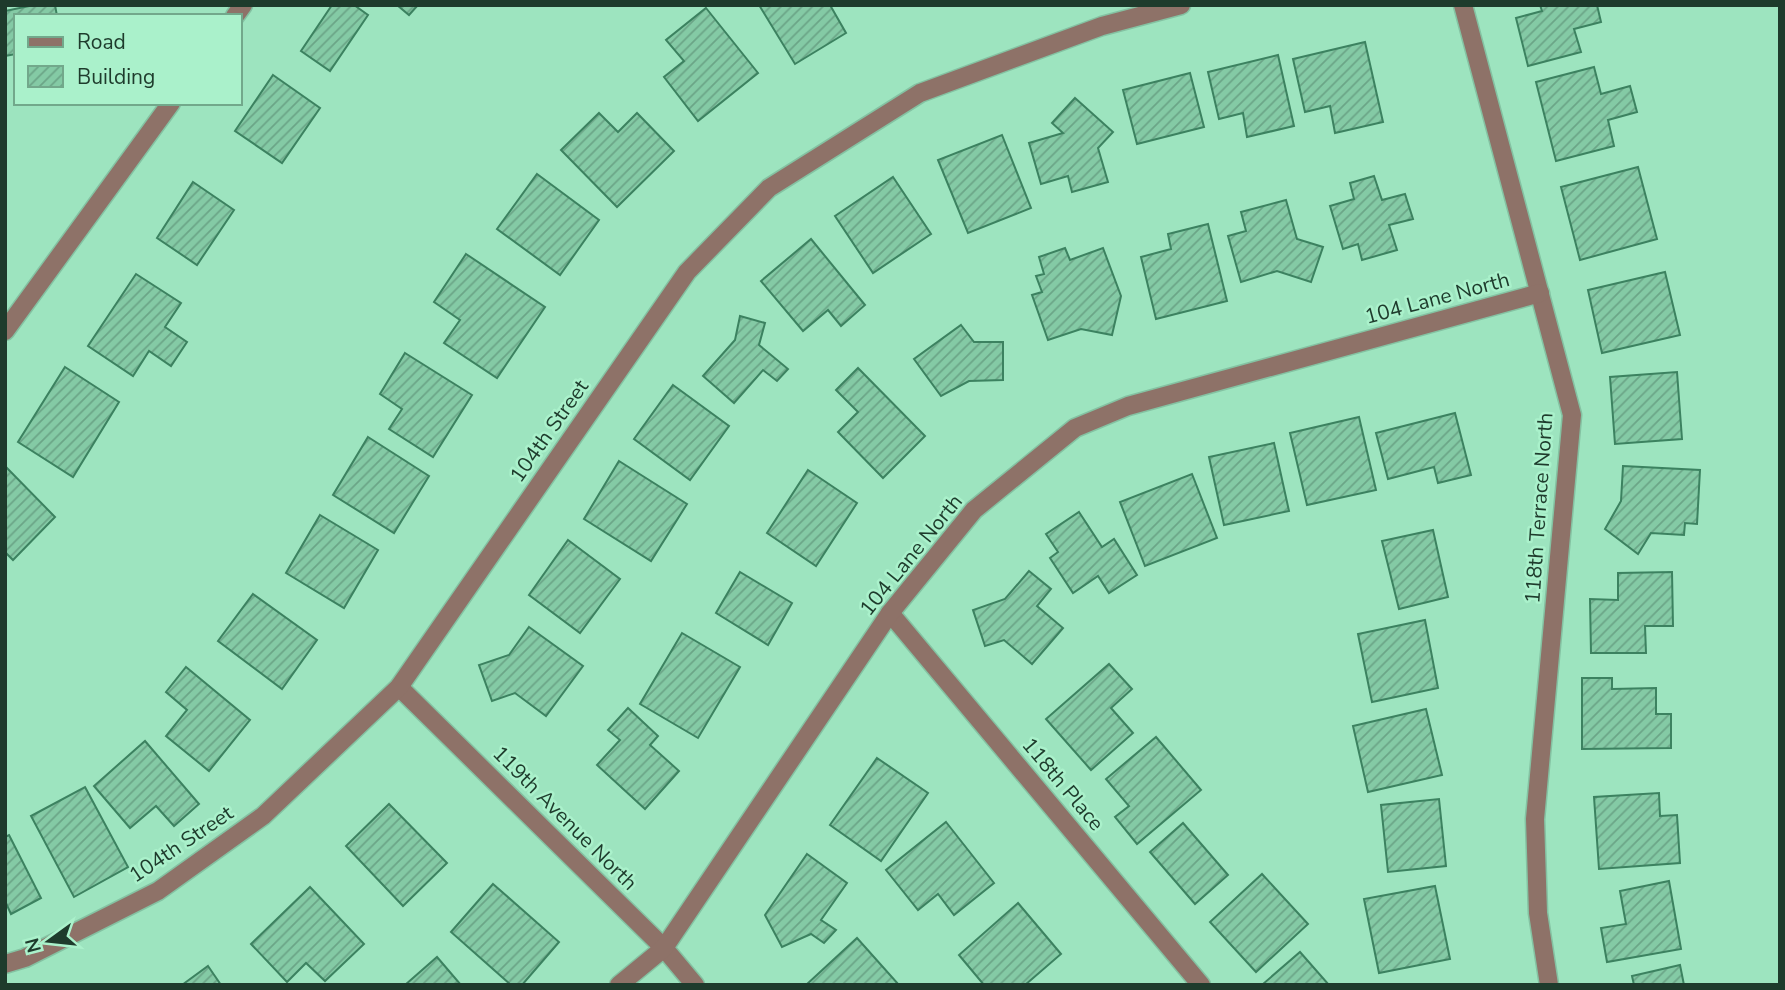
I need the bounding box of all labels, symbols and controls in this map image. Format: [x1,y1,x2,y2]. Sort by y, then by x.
legend [14,14,242,105]
text: Road [77,28,126,56]
text: Building [77,63,155,91]
street label: 104 Lane North [1362,265,1512,331]
street label: 104th Street [503,373,595,488]
street label: 118th Terrace North [1518,412,1560,604]
street label: 104 Lane North [853,488,969,622]
street label: 118th Place [1016,731,1110,837]
street label: 119th Avenue North [487,740,643,896]
street label: 104th Street [124,799,239,889]
north arrow [14,906,84,976]
text: N [19,935,48,955]

